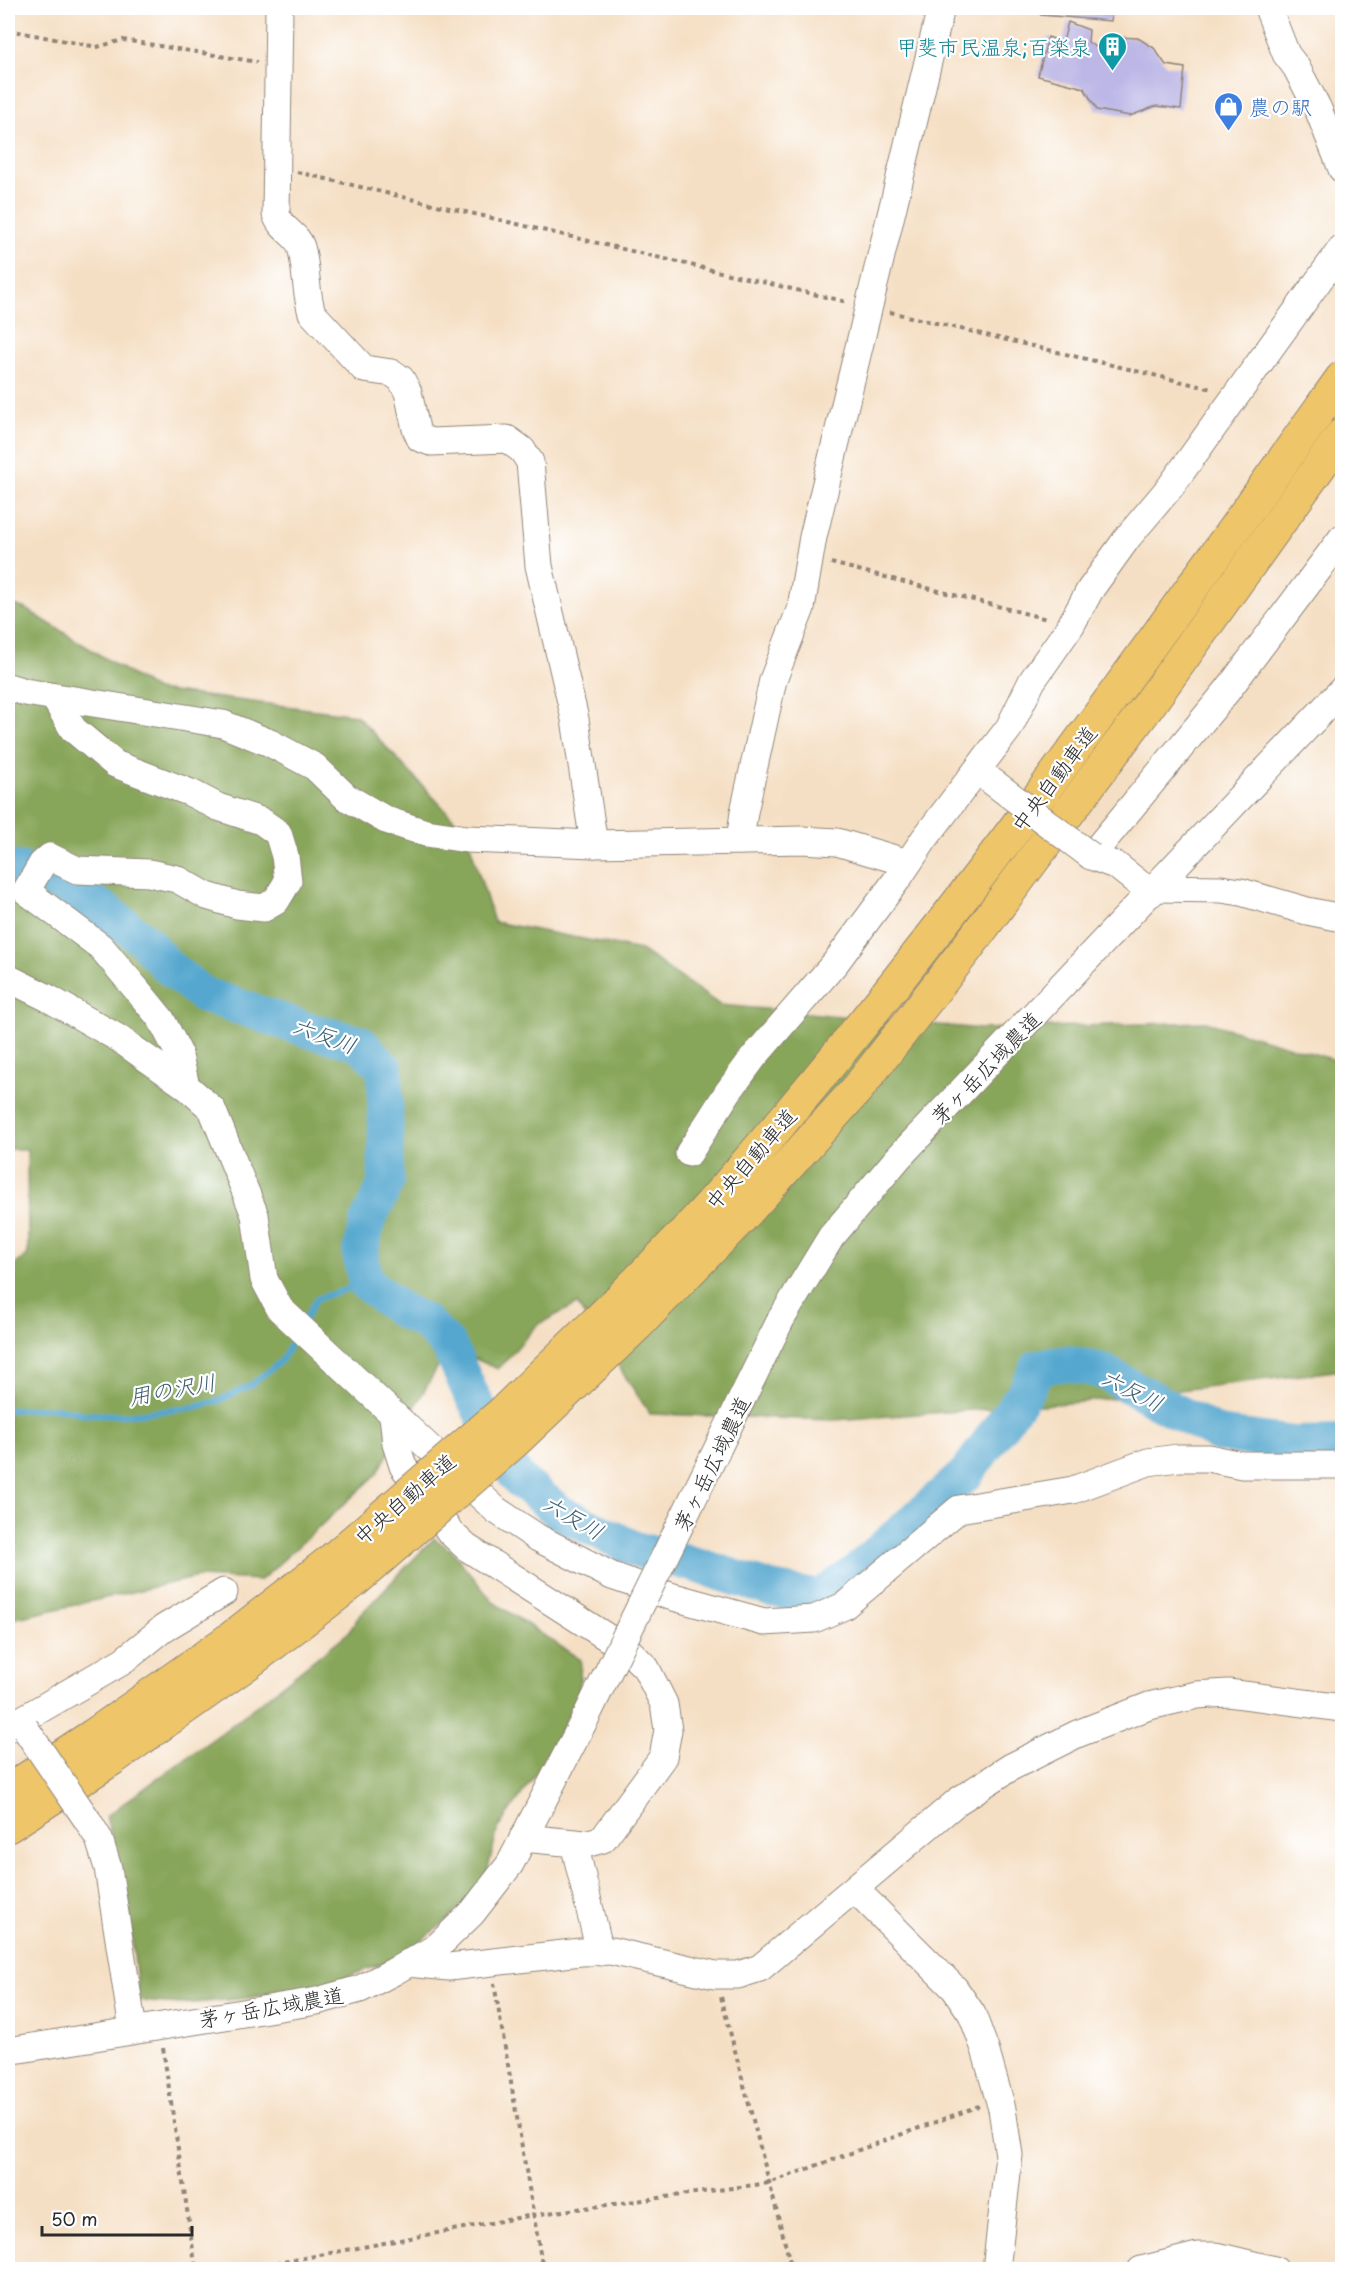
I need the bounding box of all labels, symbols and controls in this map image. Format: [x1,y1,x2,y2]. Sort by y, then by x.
place label: 甲斐市民温泉;百楽泉 [896,30,1091,62]
building icon: 甲斐市民温泉;百楽泉 [1096,30,1128,72]
shop icon: 農の駅 [1212,90,1244,132]
place label: 農の駅 [1249,90,1312,122]
street label: 中央自動車道 [1002,718,1104,838]
street label: 茅ヶ岳広域農道 [922,1003,1048,1131]
water label: 六反川 [288,1007,362,1061]
street label: 中央自動車道 [697,1100,803,1216]
water label: 六反川 [1096,1359,1170,1419]
water label: 用の沢川 [126,1364,218,1412]
street label: 茅ヶ岳広域農道 [664,1390,758,1536]
street label: 中央自動車道 [346,1445,462,1551]
water label: 六反川 [537,1485,611,1547]
street label: 茅ヶ岳広域農道 [196,1977,346,2035]
scale bar [42,2199,192,2237]
text: 50 m [51,2205,98,2232]

